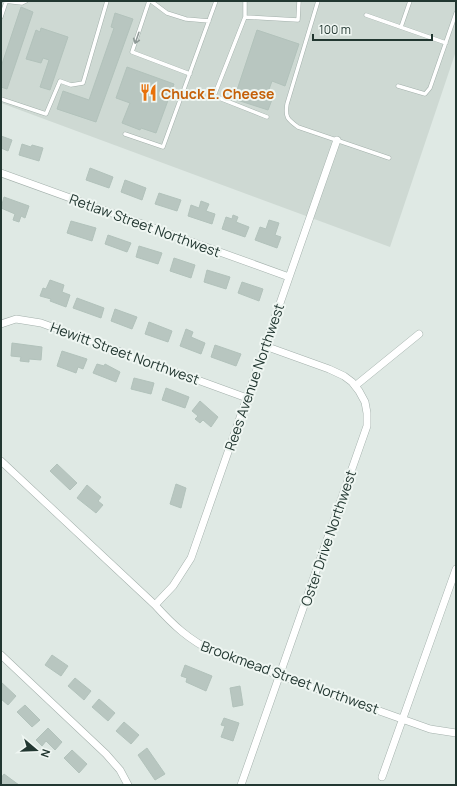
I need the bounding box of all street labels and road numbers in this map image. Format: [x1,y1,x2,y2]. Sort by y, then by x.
street label: Retlaw Street Northwest [67,189,223,261]
street label: Rees Avenue Northwest [220,300,288,453]
street label: Hewitt Street Northwest [48,317,202,389]
street label: Oster Drive Northwest [296,467,360,609]
street label: Brookmead Street Northwest [198,636,382,718]

